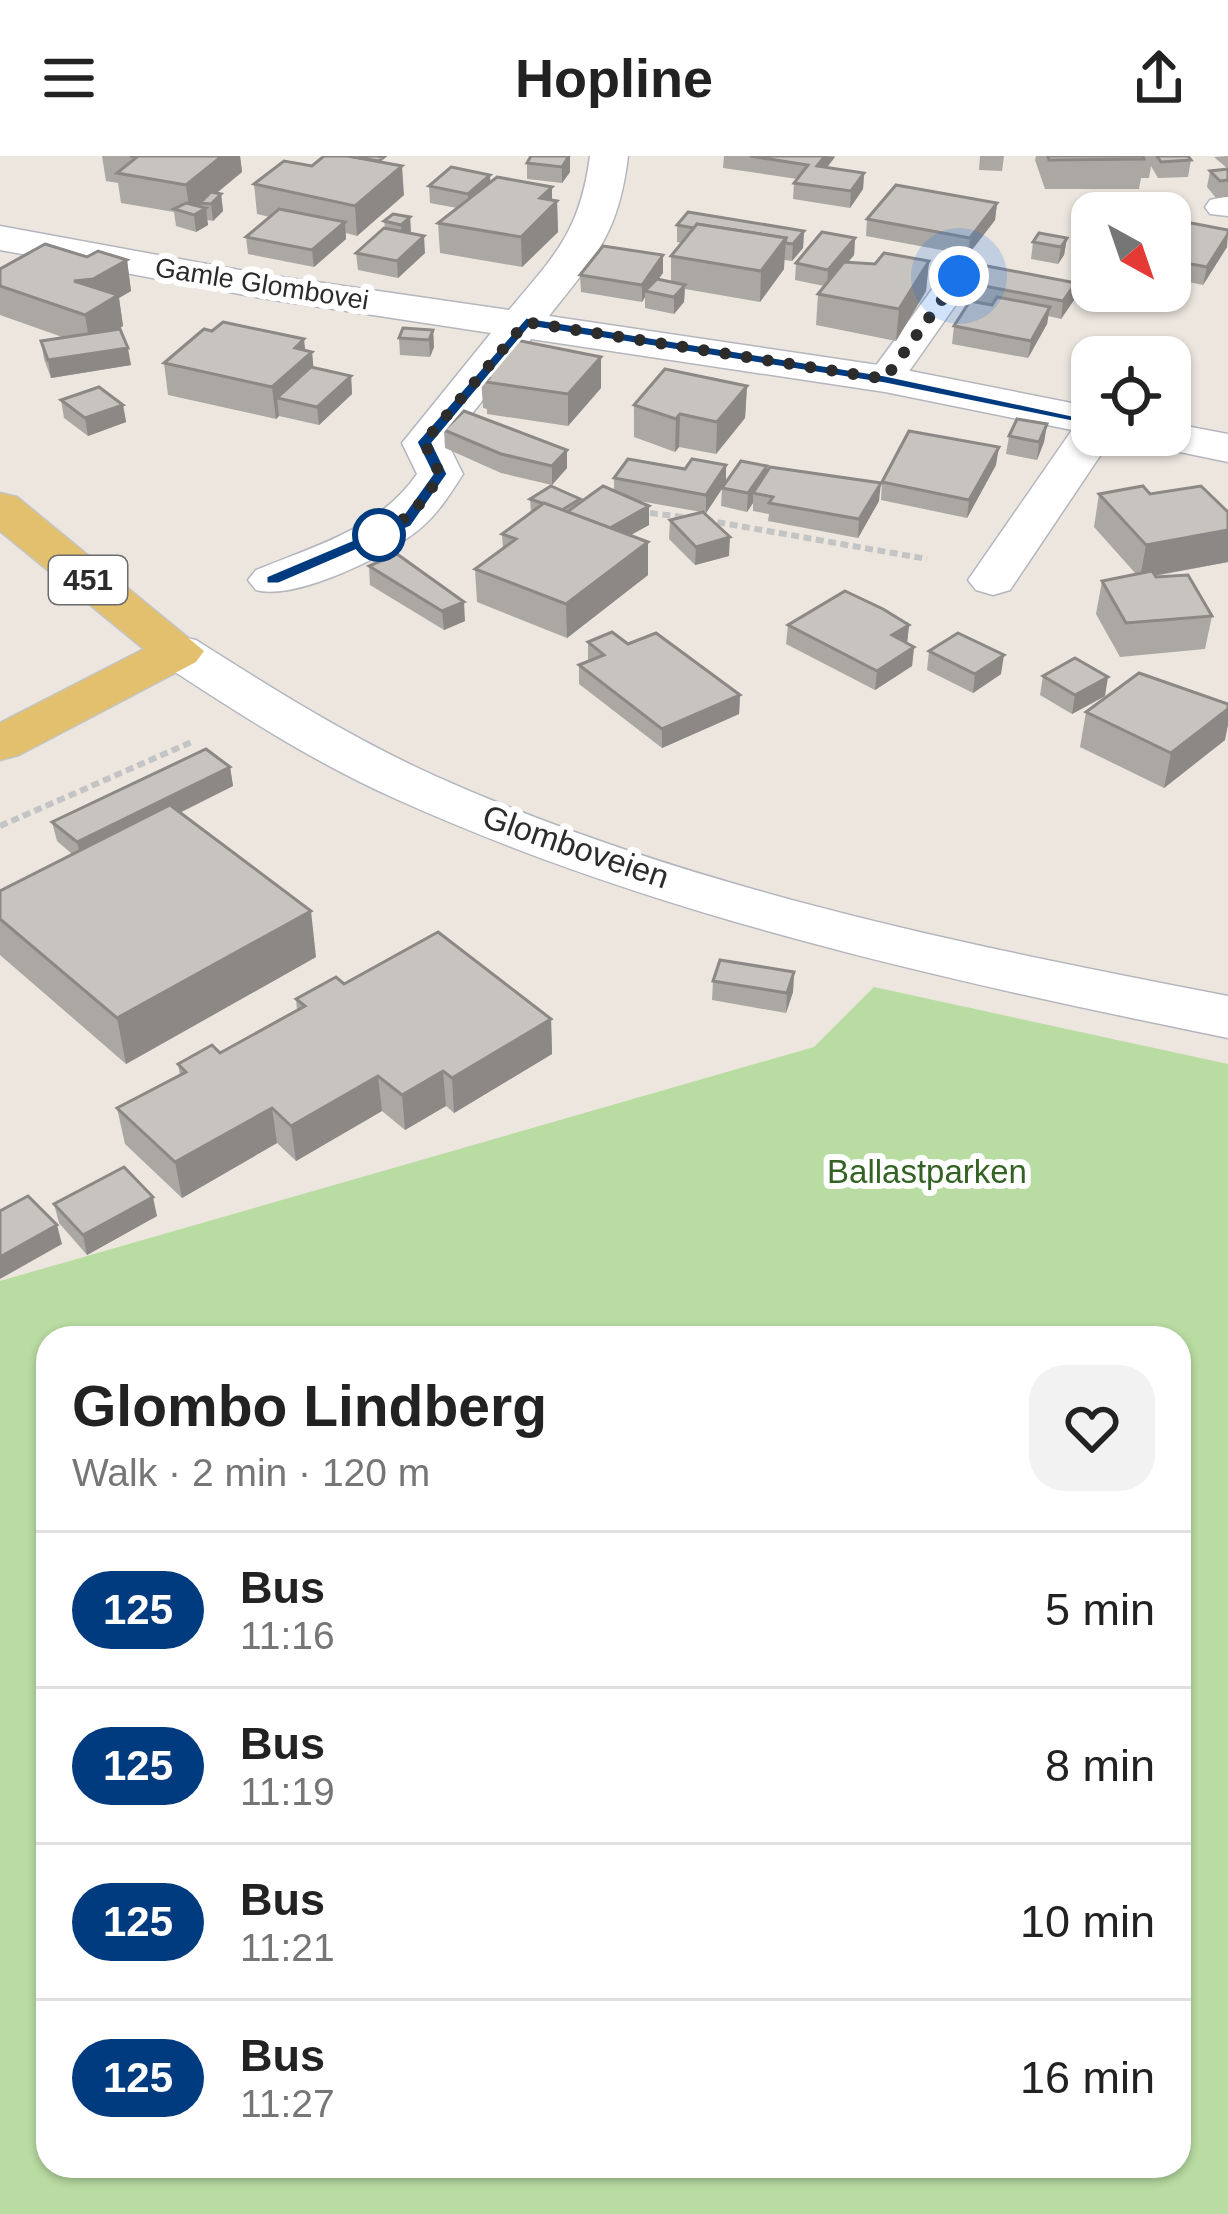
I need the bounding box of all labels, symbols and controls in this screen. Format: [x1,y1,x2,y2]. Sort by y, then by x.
icon: menu [36,45,102,111]
icon: share [1126,45,1192,111]
text: Hopline [515,48,713,108]
north arrow [1071,192,1191,312]
map controls [1071,192,1191,456]
your location [929,246,989,306]
street label: Gamle Glombovei [153,252,371,316]
button: locate [1071,336,1191,456]
unlabelled marker [354,510,404,560]
road number: 451 [49,556,127,604]
street label: Glomboveien [478,797,674,896]
park label: Ballastparken [827,1153,1027,1190]
button: heart [1029,1365,1155,1491]
text: Glombo Lindberg [72,1374,547,1438]
text: Walk · 2 min · 120 m [72,1451,430,1494]
text: Bus [240,1562,325,1613]
text: 5 min [1045,1584,1155,1635]
text: 125 [103,1586,173,1633]
text: 11:16 [240,1614,335,1657]
text: Bus [240,1718,325,1769]
text: 8 min [1045,1740,1155,1791]
text: 125 [103,1742,173,1789]
text: 11:19 [240,1770,335,1813]
text: Bus [240,1874,325,1925]
text: 10 min [1020,1896,1155,1947]
text: 125 [103,1898,173,1945]
text: 11:21 [240,1926,335,1969]
text: Bus [240,2030,325,2081]
text: 16 min [1020,2052,1155,2103]
text: 125 [103,2054,173,2101]
text: 11:27 [240,2082,335,2125]

